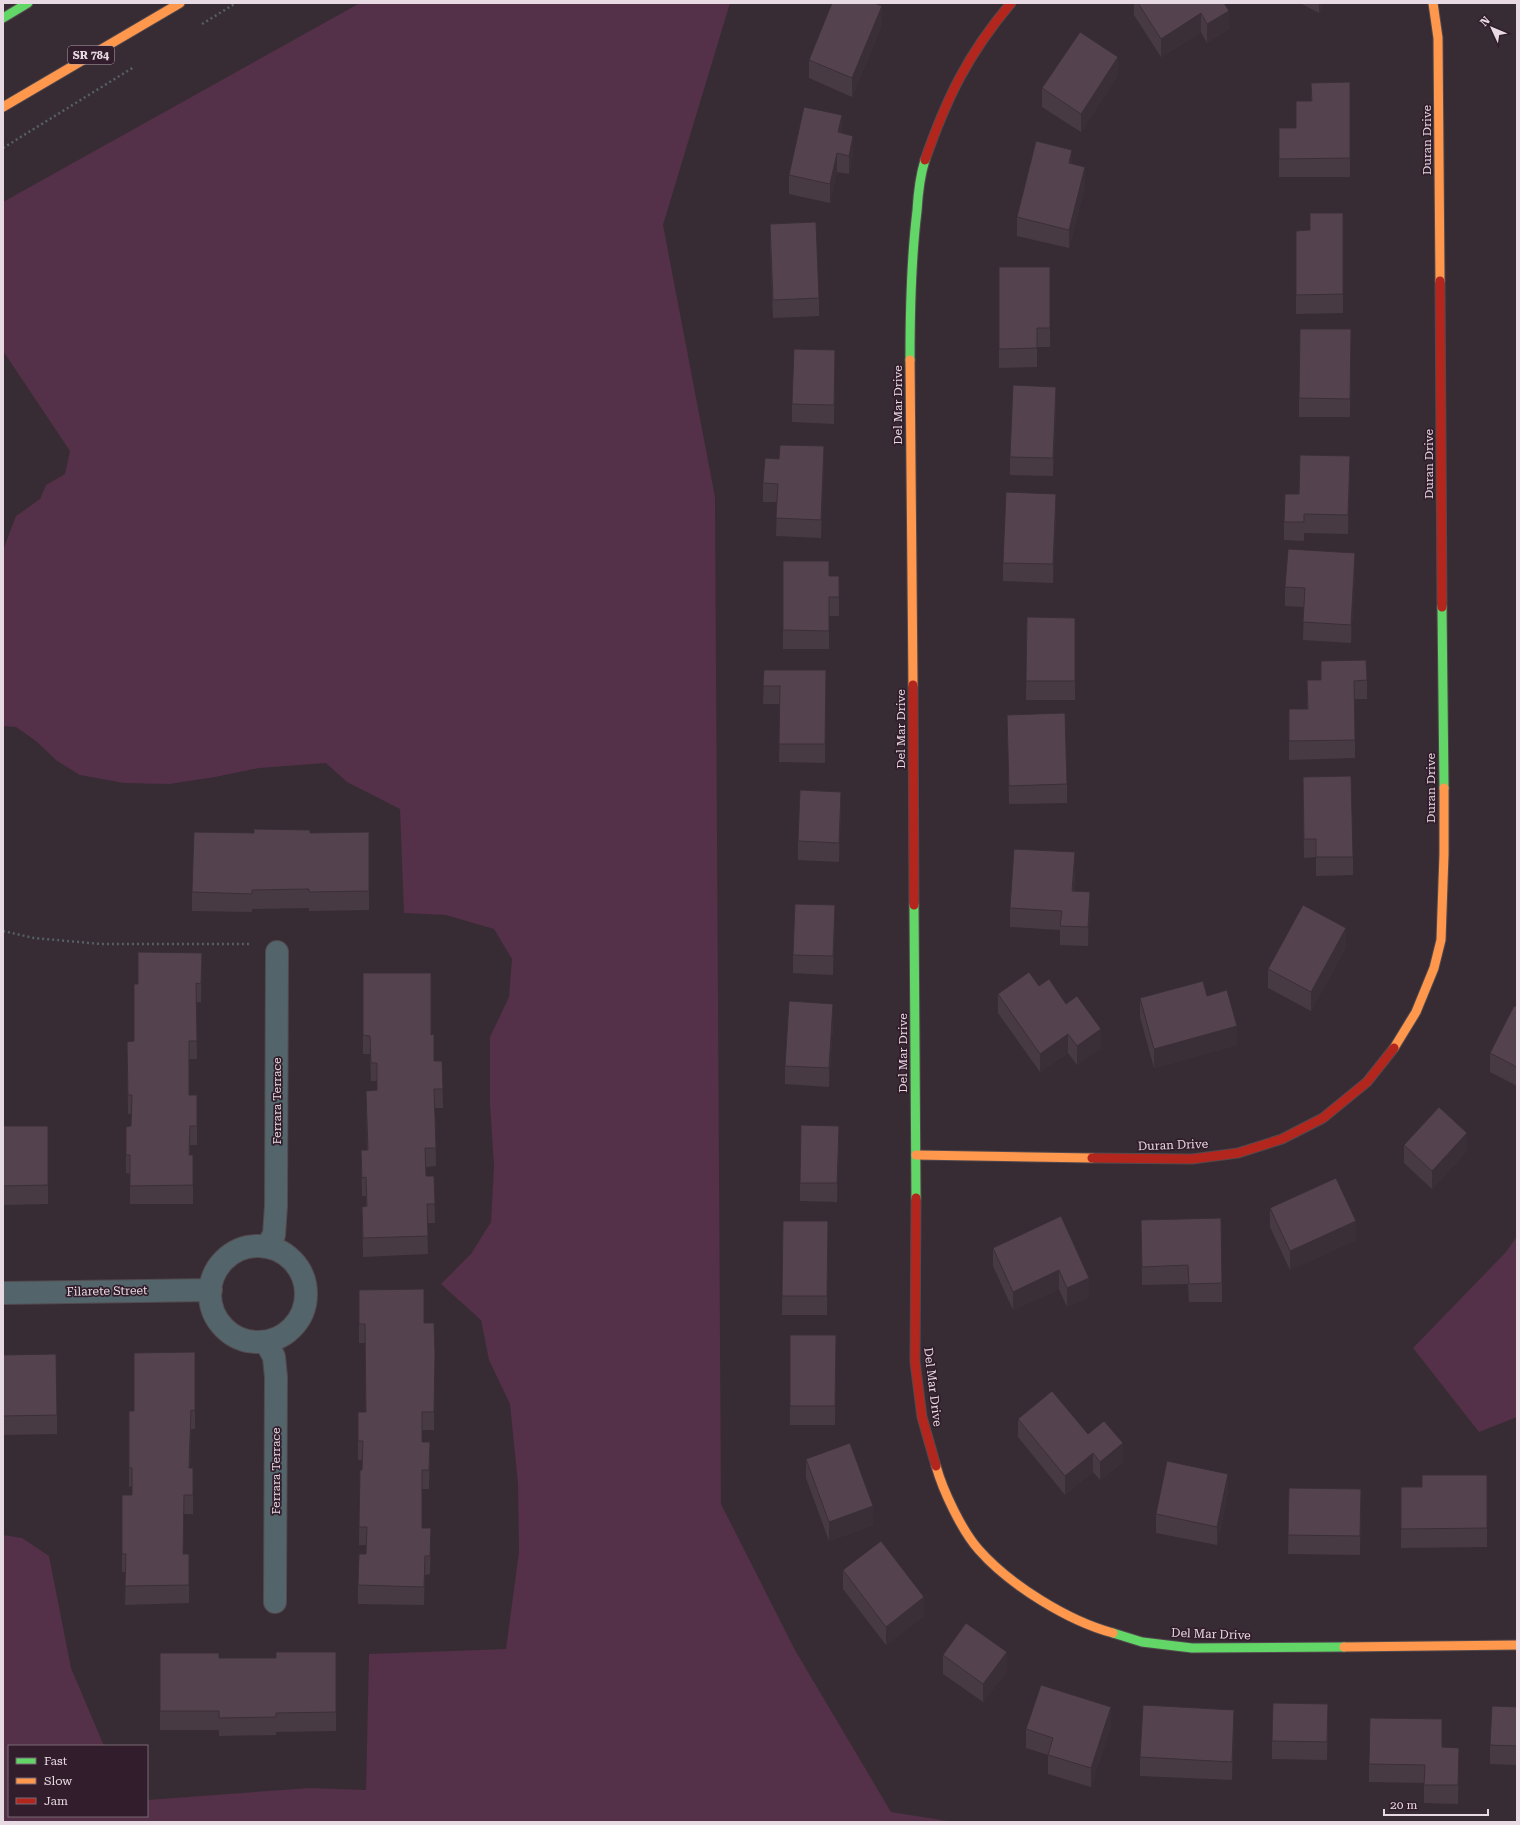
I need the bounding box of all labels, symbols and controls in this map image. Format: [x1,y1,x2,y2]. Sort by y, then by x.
north arrow [1472,8,1512,48]
text: N [1478,13,1493,29]
road number: SR 784 [68,46,114,64]
street label: Duran Drive [1420,105,1434,175]
street label: Del Mar Drive [891,365,905,445]
street label: Duran Drive [1422,429,1436,499]
street label: Del Mar Drive [894,689,908,769]
street label: Duran Drive [1424,753,1438,823]
street label: Del Mar Drive [896,1013,910,1093]
street label: Ferrara Terrace [270,1057,284,1145]
street label: Duran Drive [1138,1137,1209,1153]
street label: Filarete Street [66,1283,148,1299]
street label: Del Mar Drive [921,1347,945,1428]
street label: Ferrara Terrace [269,1427,283,1515]
street label: Del Mar Drive [1171,1626,1251,1642]
legend [8,1745,148,1817]
text: Fast [44,1754,68,1768]
text: Slow [44,1774,72,1788]
scale bar [1384,1791,1488,1817]
text: Jam [44,1794,68,1808]
text: 20 m [1390,1798,1417,1812]

